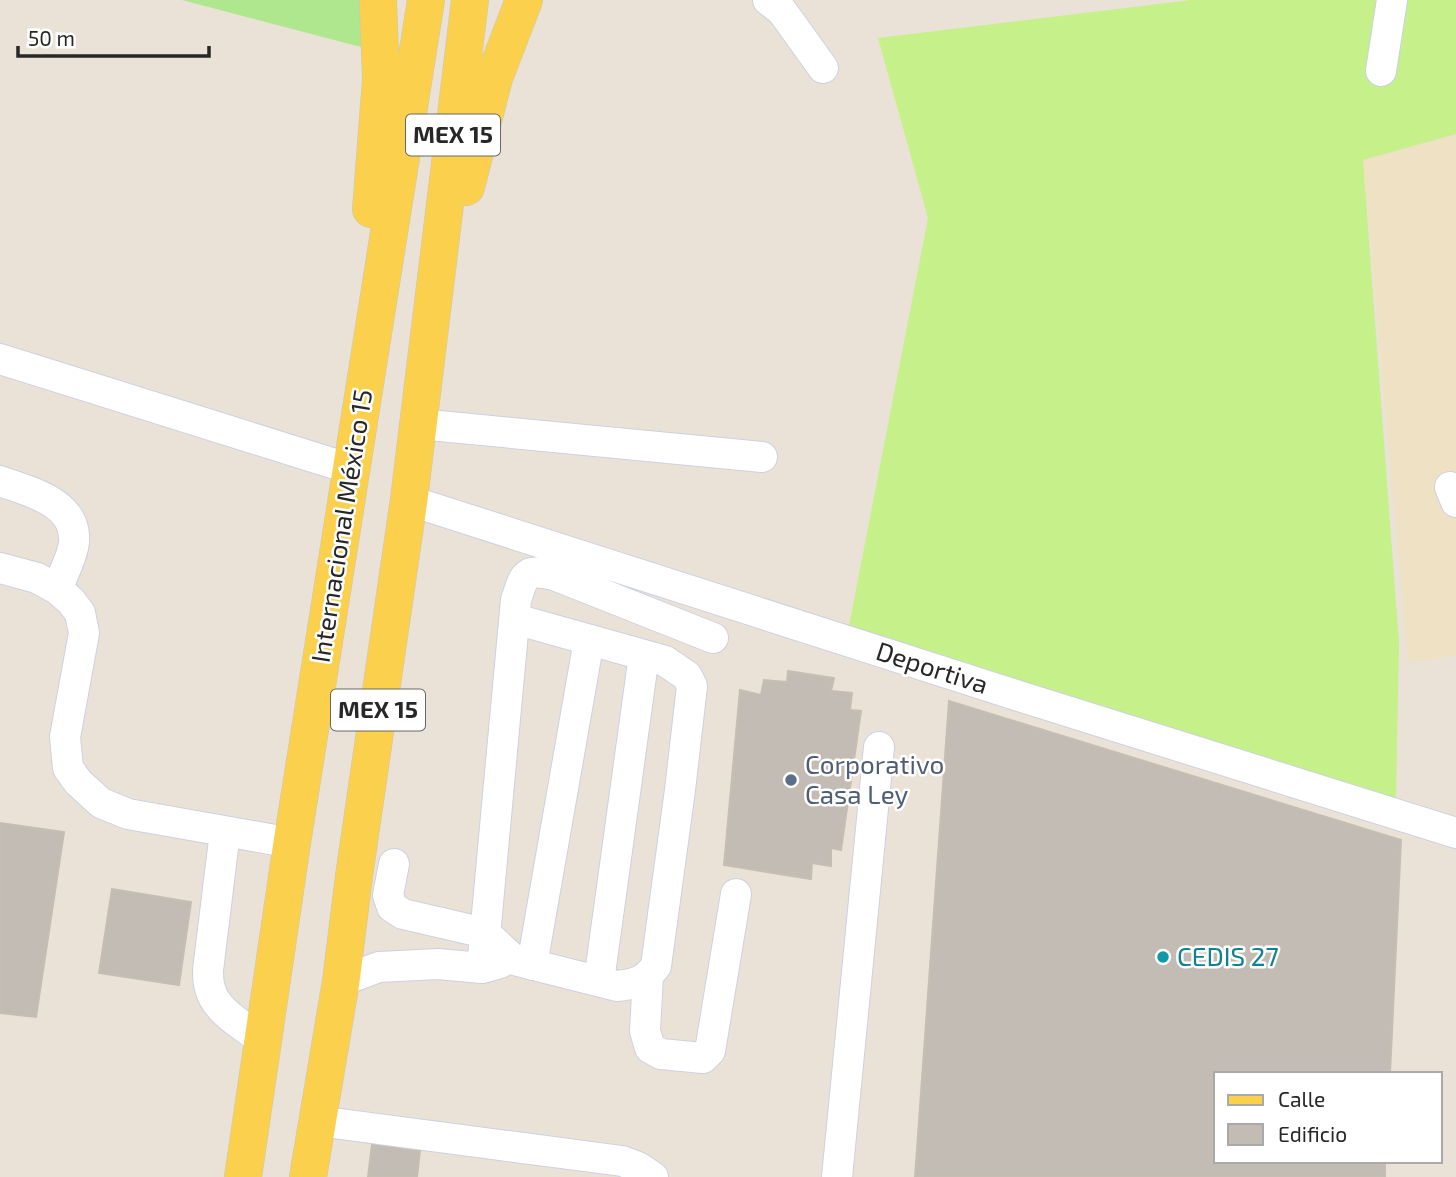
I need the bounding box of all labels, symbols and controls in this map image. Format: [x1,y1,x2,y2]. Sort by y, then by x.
scale bar [18,14,208,58]
text: 50 m [28,25,75,50]
road number: MEX 15 [406,114,500,155]
street label: Internacional México 15 [304,387,377,665]
street label: Deportiva [873,634,992,699]
road number: MEX 15 [331,690,425,730]
place label: Corporativo Casa Ley [805,748,944,809]
marker: Corporativo Casa Ley [783,772,799,788]
place label: CEDIS 27 [1177,940,1279,971]
marker: CEDIS 27 [1155,949,1171,965]
legend [1214,1072,1442,1163]
text: Calle [1278,1086,1325,1111]
text: Edificio [1278,1121,1347,1146]

